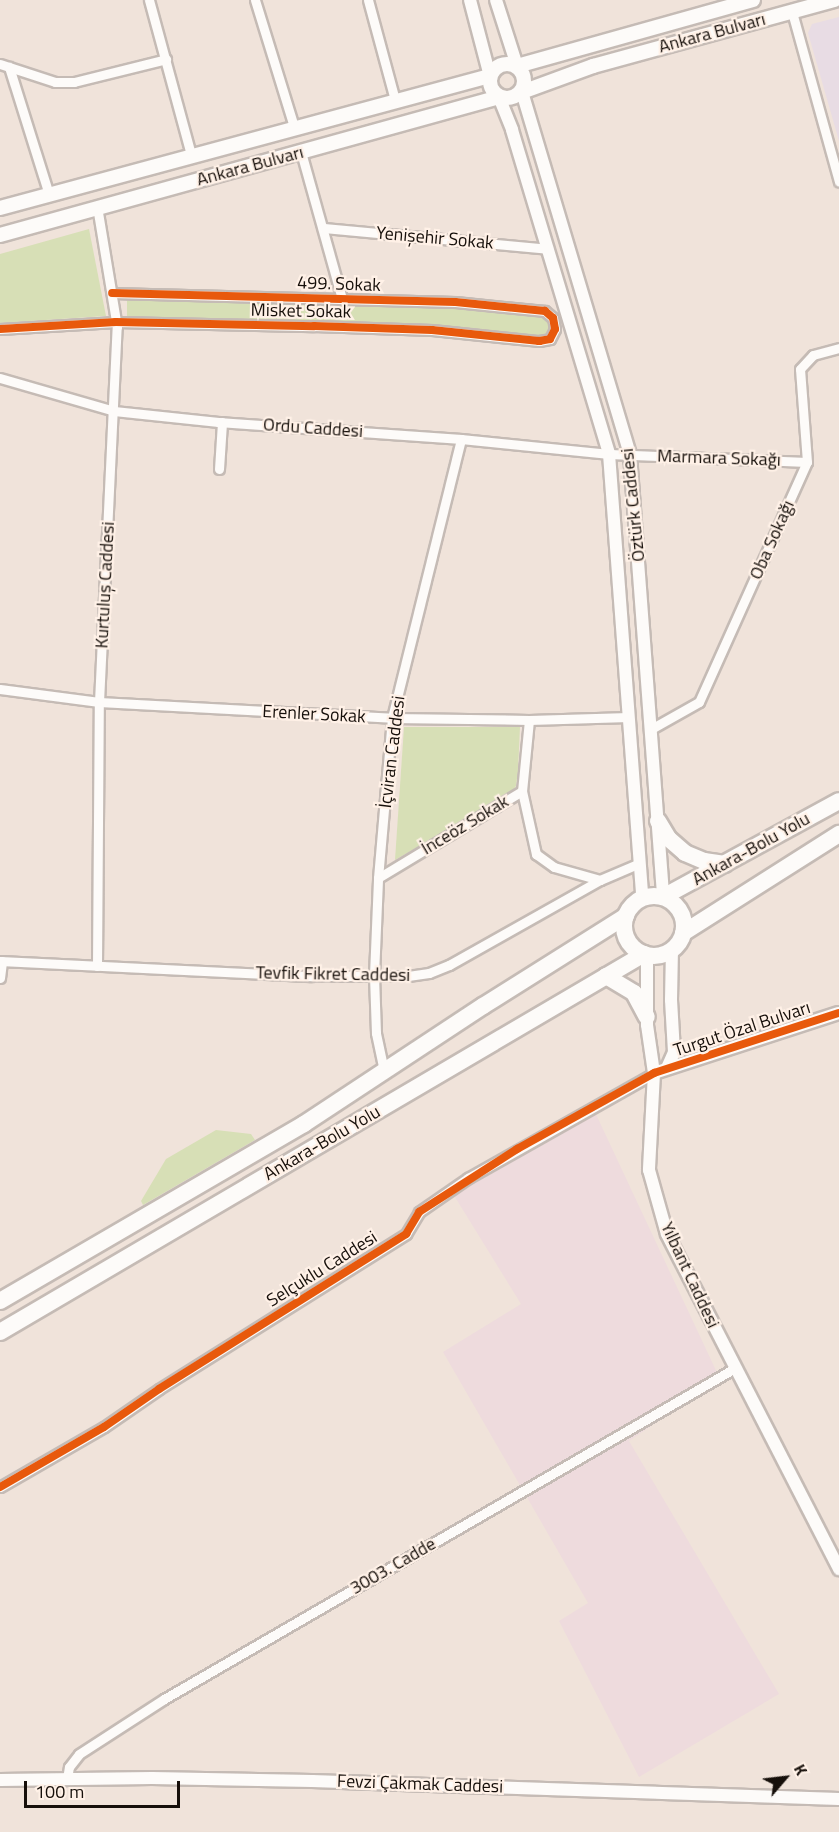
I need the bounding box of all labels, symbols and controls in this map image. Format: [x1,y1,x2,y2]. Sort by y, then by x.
street label: Ankara Bulvarı [656,8,768,58]
street label: Ankara Bulvarı [194,141,306,191]
street label: Yenişehir Sokak [375,222,495,254]
street label: 499. Sokak [297,272,381,296]
street label: Misket Sokak [251,299,351,323]
street label: Ordu Caddesi [262,414,364,442]
street label: Marmara Sokağı [657,445,781,471]
street label: Öztürk Caddesi [616,447,650,563]
street label: Oba Sokağı [745,497,799,583]
street label: Kurtuluş Caddesi [91,521,119,649]
street label: İçviran Caddesi [374,695,410,809]
street label: Erenler Sokak [262,701,366,727]
street label: İnceöz Sokak [417,791,513,859]
street label: Ankara-Bolu Yolu [688,808,814,890]
street label: Tevfik Fikret Caddesi [256,962,410,986]
street label: Turgut Özal Bulvarı [671,997,813,1061]
street label: Ankara-Bolu Yolu [260,1101,384,1185]
street label: Yılbant Caddesi [656,1219,724,1331]
street label: Selçuklu Caddesi [263,1226,381,1312]
street label: 3003. Cadde [346,1533,440,1599]
north arrow [755,1748,815,1808]
text: K [788,1760,814,1779]
scale bar [27,1769,183,1807]
street label: Fevzi Çakmak Caddesi [337,1770,503,1798]
text: 100 m [35,1778,84,1805]

